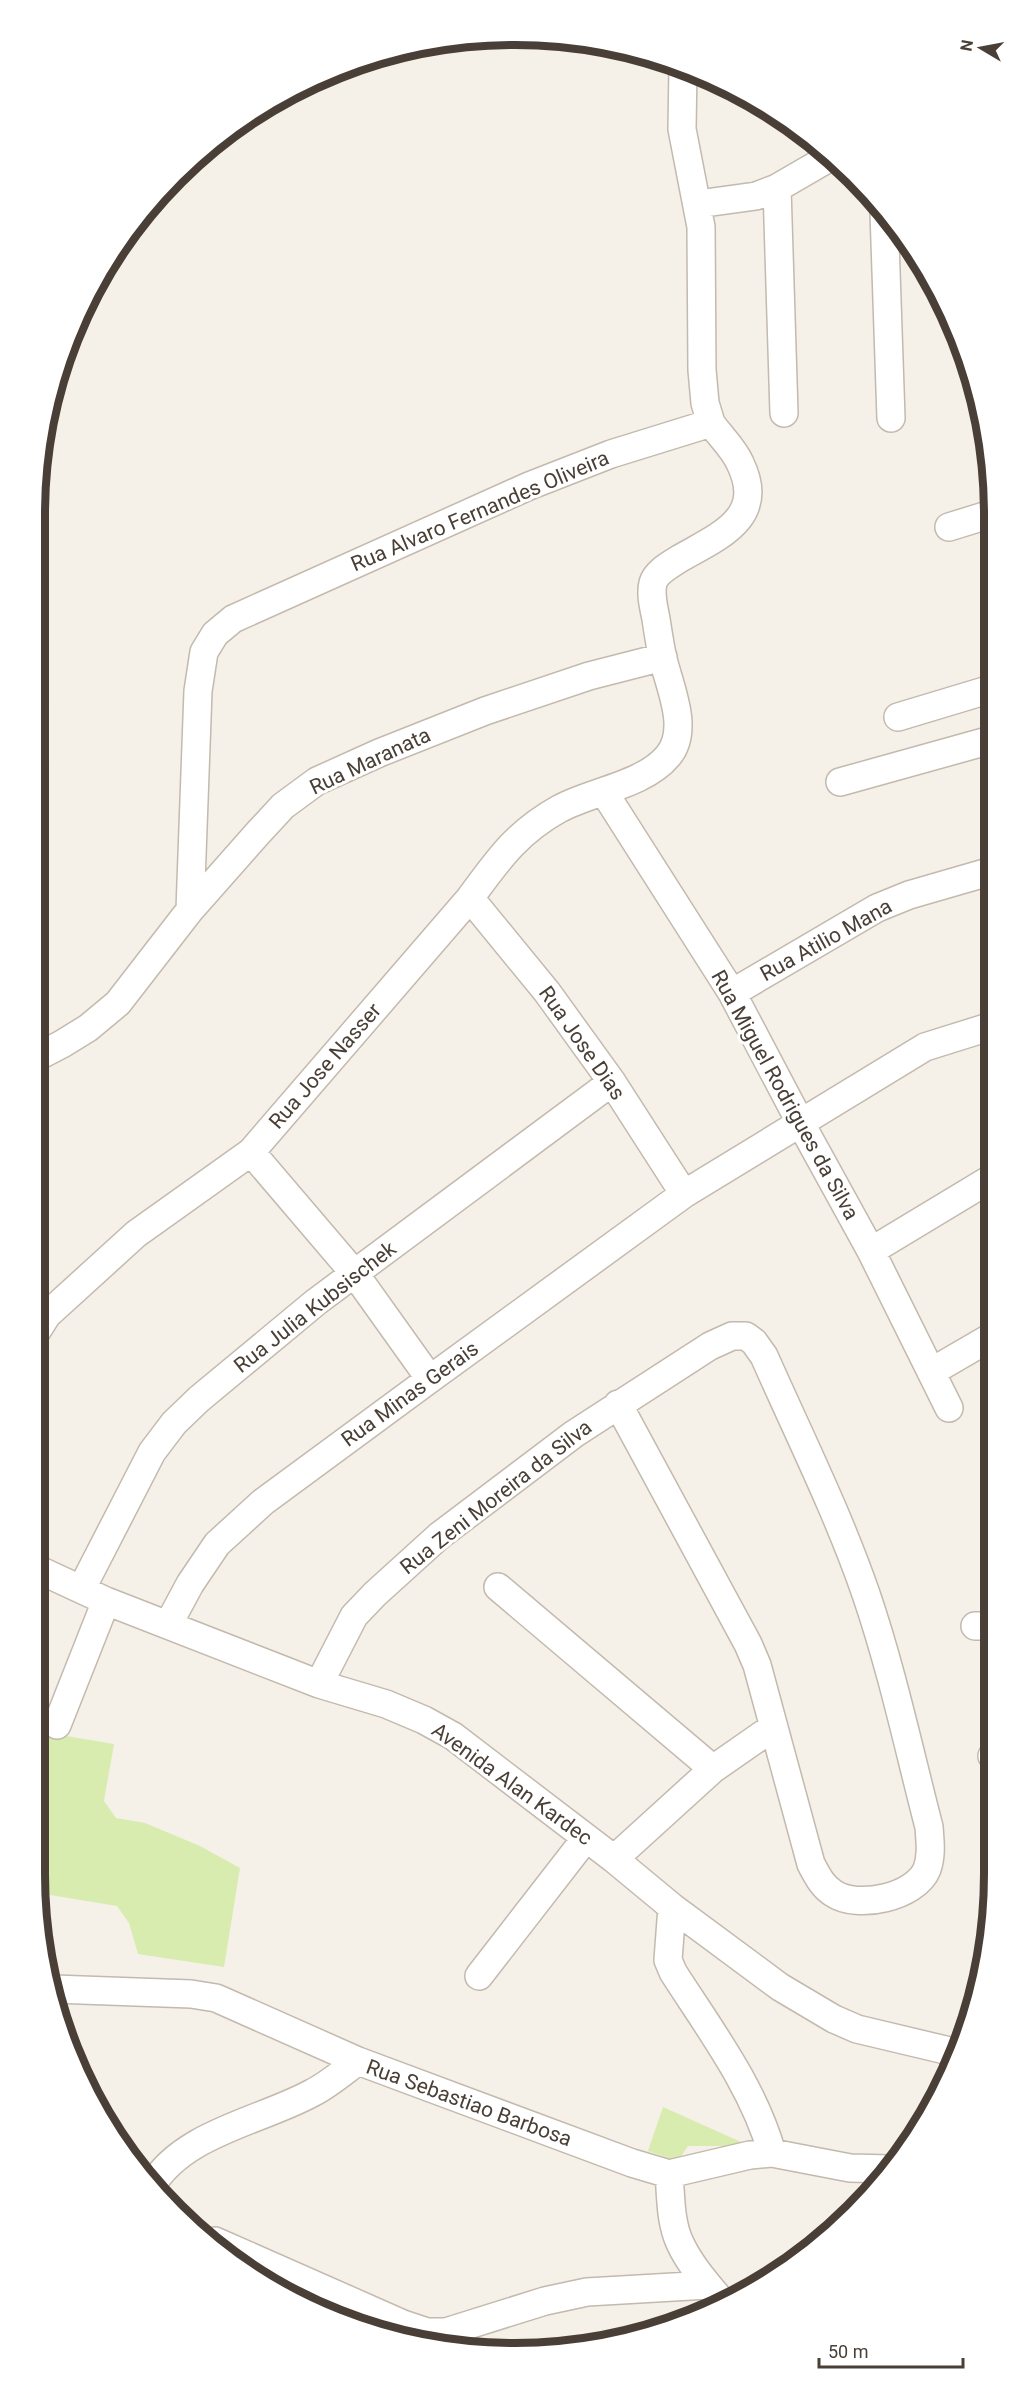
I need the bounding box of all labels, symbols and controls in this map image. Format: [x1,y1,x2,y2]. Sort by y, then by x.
north arrow [951,18,1011,78]
text: N [956,38,977,53]
street label: Rua Alvaro Fernandes Oliveira [347,446,613,576]
street label: Rua Maranata [306,723,434,799]
street label: Rua Atilio Mana [756,894,896,986]
street label: Rua Miguel Rodrigues da Silva [706,966,864,1224]
street label: Rua Jose Dias [534,982,630,1104]
street label: Rua Jose Nasser [264,998,386,1134]
street label: Rua Julia Kubsischek [229,1236,401,1378]
street label: Rua Minas Gerais [337,1336,483,1452]
street label: Rua Zeni Moreira da Silva [396,1415,596,1579]
street label: Avenida Alan Kardec [427,1718,597,1850]
street label: Rua Sebastiao Barbosa [363,2055,575,2151]
scale bar [819,2331,963,2369]
text: 50 m [828,2341,868,2362]

